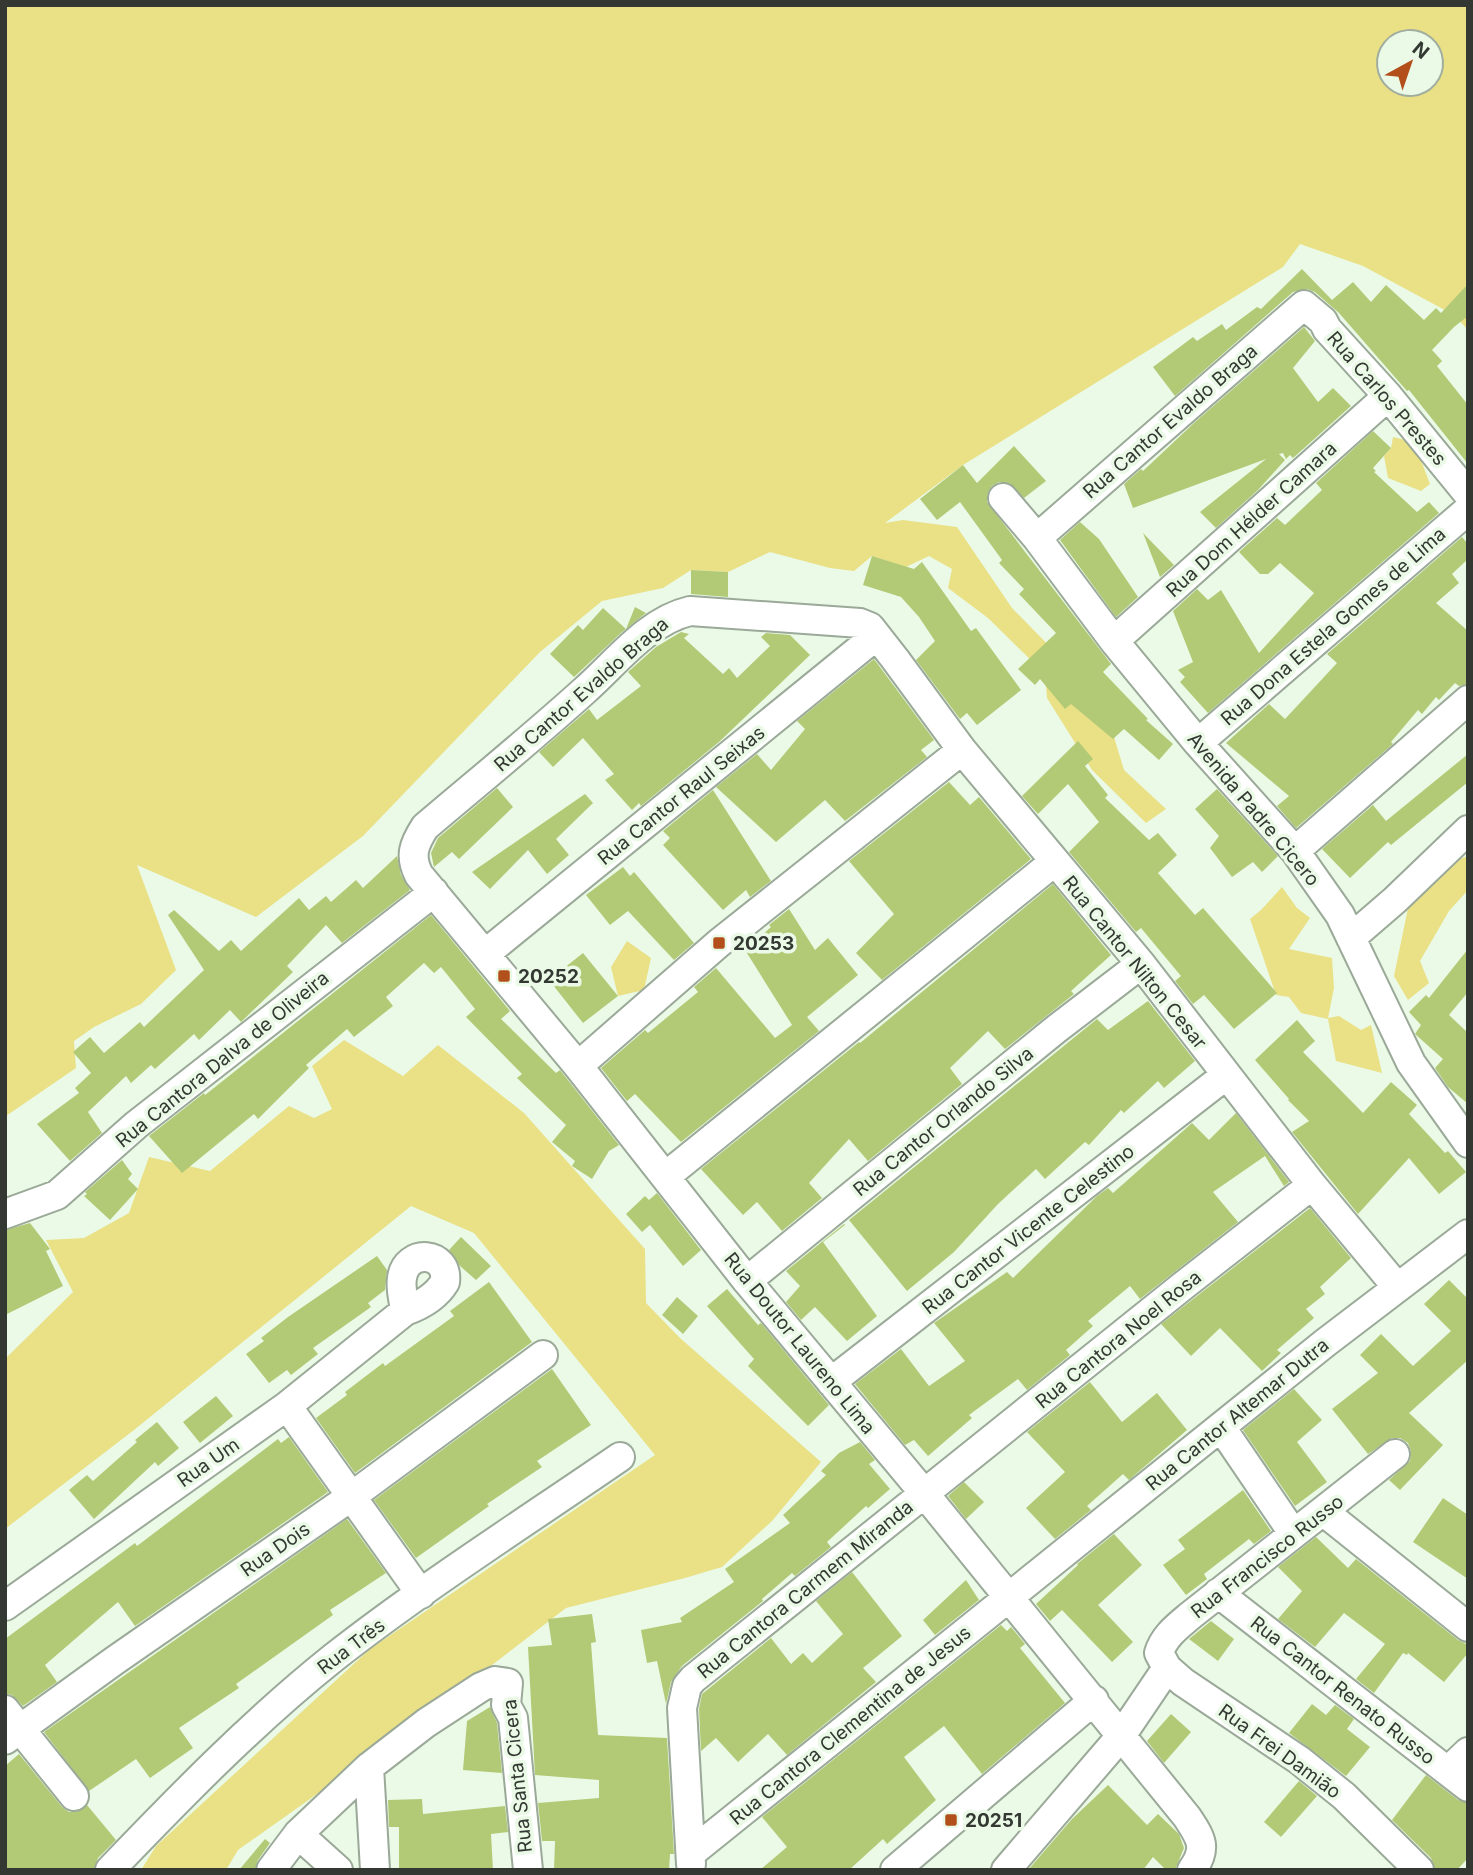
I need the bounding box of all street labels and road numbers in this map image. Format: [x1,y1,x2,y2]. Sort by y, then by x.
street label: Rua Carlos Prestes [1322,327,1451,470]
street label: Rua Cantor Evaldo Braga [1078,339,1262,503]
street label: Rua Dom Hélder Camara [1161,437,1341,602]
street label: Rua Dona Estela Gomes de Lima [1216,522,1450,730]
street label: Rua Cantor Evaldo Braga [489,612,673,776]
street label: Rua Cantor Raul Seixas [593,721,769,870]
street label: Avenida Padre Cicero [1183,728,1324,891]
street label: Rua Cantor Nilton Cesar [1058,871,1211,1053]
street label: Rua Cantora Dalva de Oliveira [111,966,333,1152]
street label: Rua Cantor Orlando Silva [849,1042,1038,1201]
street label: Rua Cantor Vicente Celestino [918,1139,1139,1319]
street label: Rua Doutor Laureno Lima [719,1248,880,1439]
street label: Rua Cantora Noel Rosa [1031,1265,1206,1413]
street label: Rua Cantor Altemar Dutra [1141,1333,1334,1495]
street label: Rua Um [173,1433,244,1492]
street label: Rua Francisco Russo [1186,1490,1348,1623]
street label: Rua Cantora Carmem Miranda [693,1495,918,1683]
street label: Rua Dois [236,1517,314,1582]
street label: Rua Cantor Renato Russo [1246,1611,1440,1770]
street label: Rua Três [313,1614,390,1679]
street label: Rua Cantora Clementina de Jesus [725,1621,976,1830]
street label: Rua Santa Cicera [498,1698,537,1854]
street label: Rua Frei Damião [1214,1699,1345,1804]

